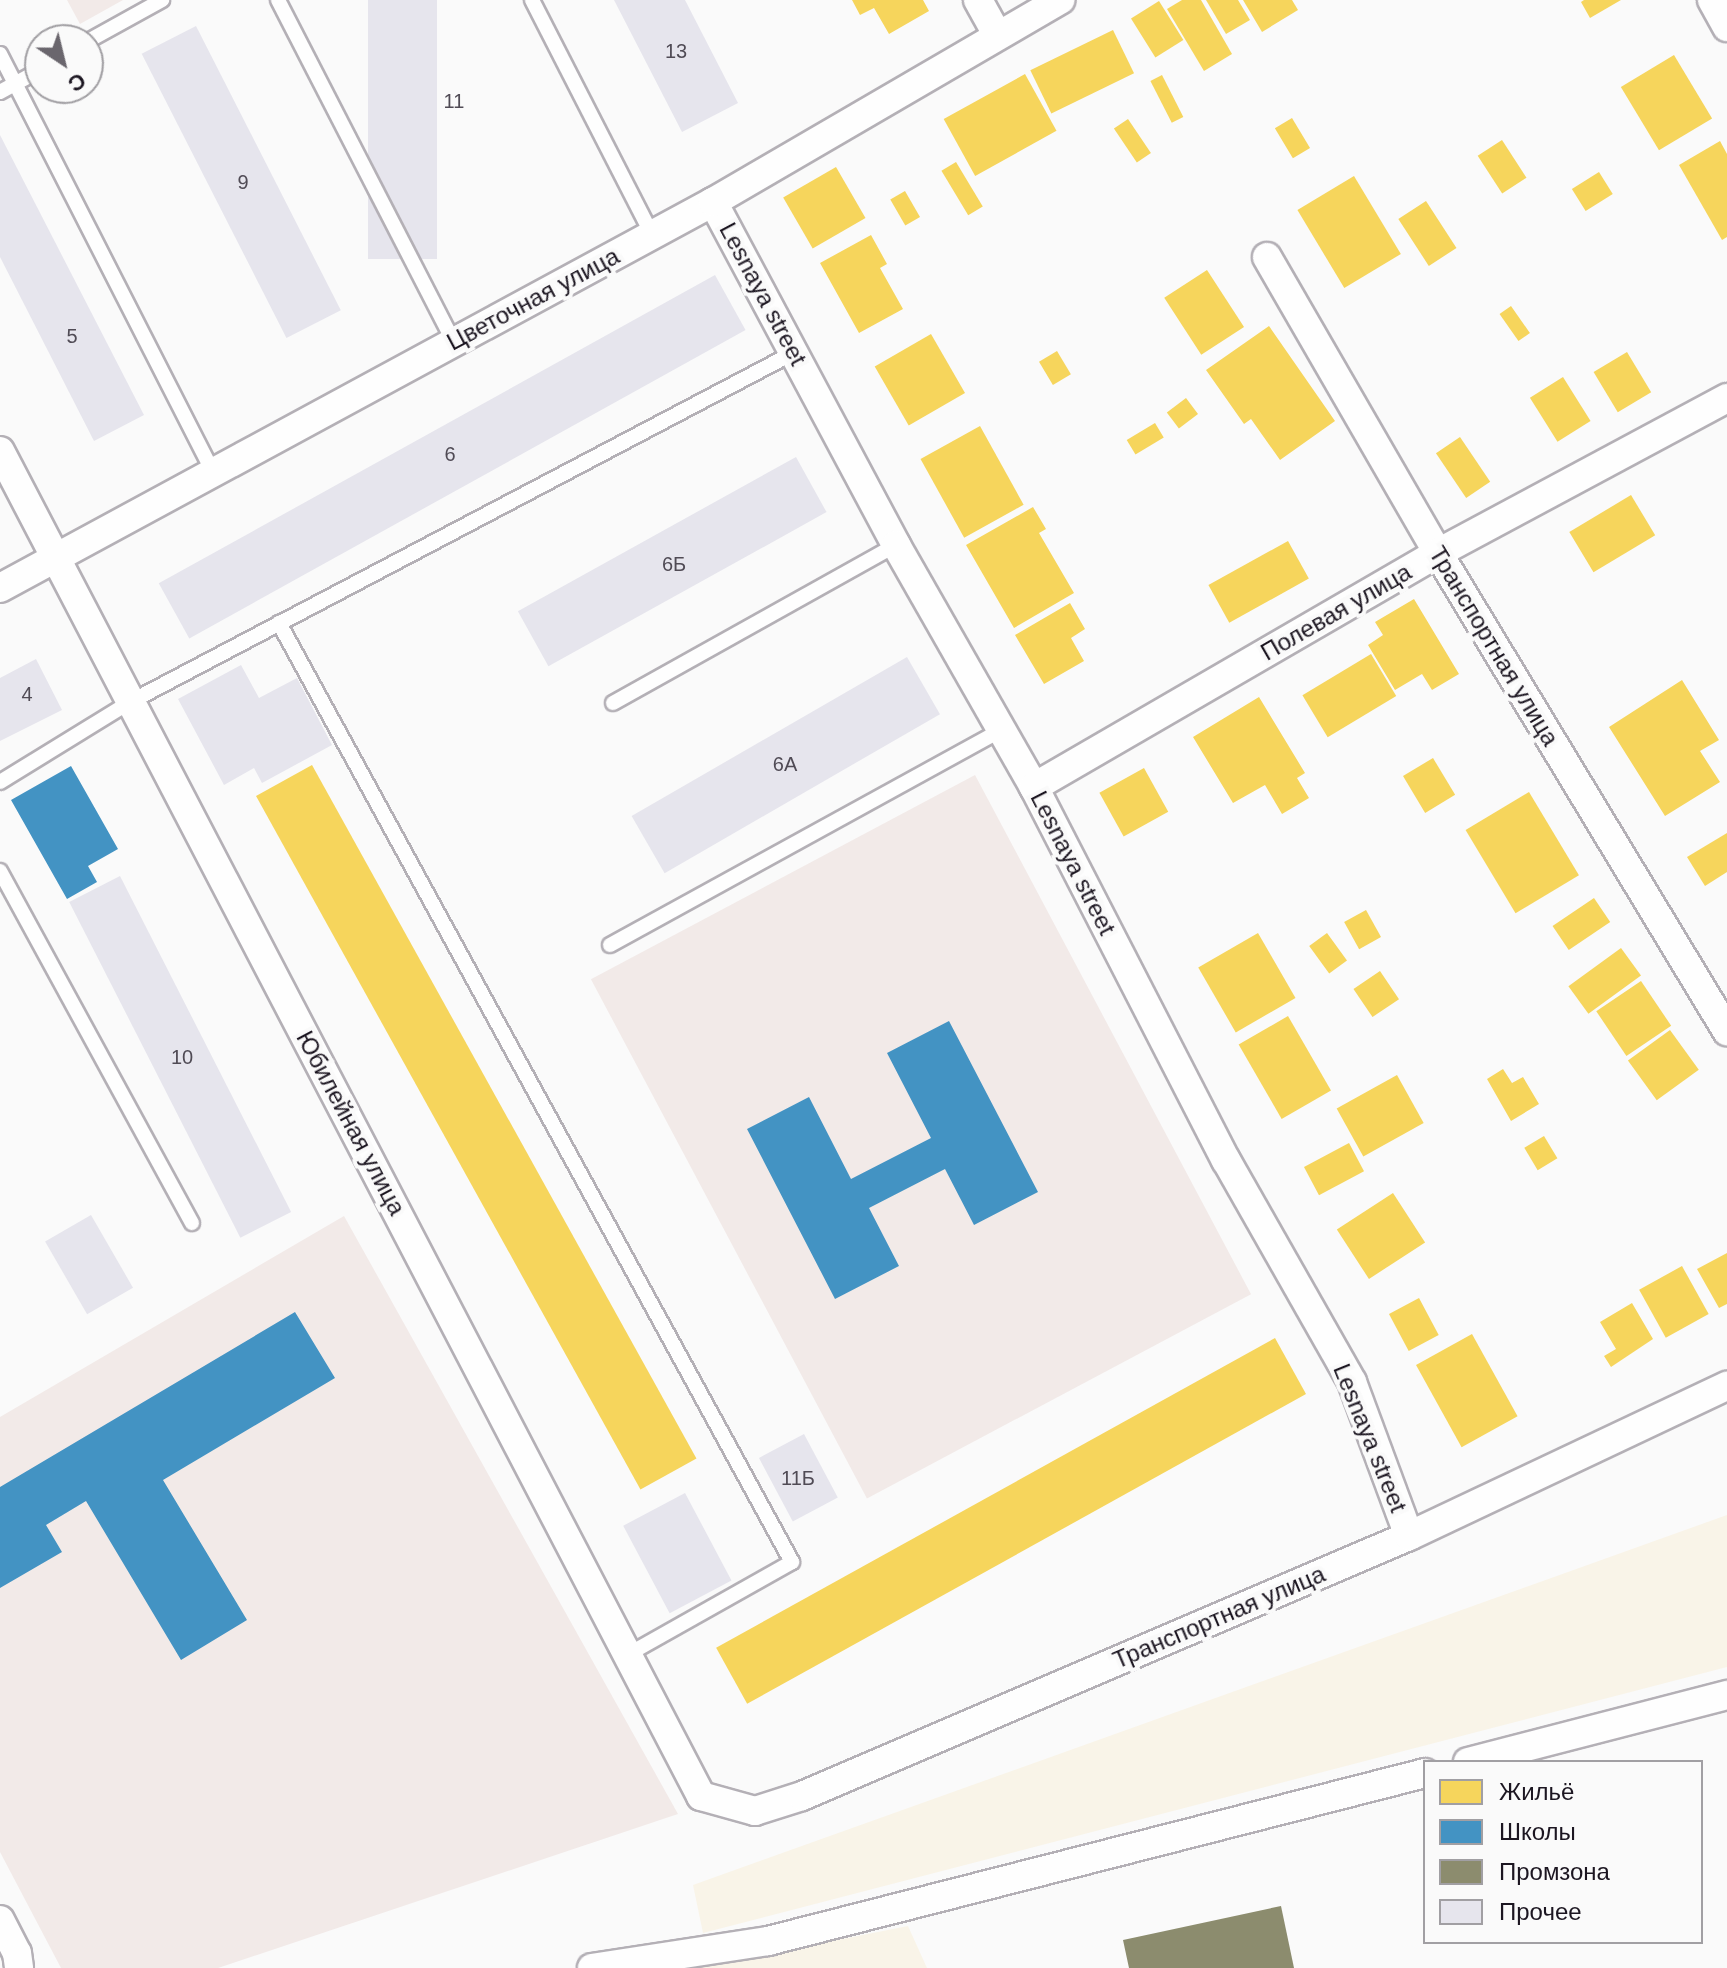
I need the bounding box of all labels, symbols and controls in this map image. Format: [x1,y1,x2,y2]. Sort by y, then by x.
north arrow [24,24,104,104]
house number: 13 [665,39,687,63]
text: С [63,68,91,97]
house number: 11 [444,89,464,113]
house number: 9 [237,170,249,194]
street label: Lesnaya street [713,218,813,370]
street label: Цветочная улица [442,241,624,357]
house number: 5 [66,324,78,348]
house number: 6 [444,442,456,466]
street label: Транспортная улица [1423,541,1565,751]
house number: 6Б [662,552,686,576]
street label: Полевая улица [1256,557,1416,667]
house number: 4 [21,682,33,706]
house number: 6А [773,752,797,776]
street label: Lesnaya street [1024,786,1122,940]
street label: Юбилейная улица [290,1026,412,1220]
house number: 10 [171,1045,193,1069]
street label: Lesnaya street [1327,1360,1413,1516]
house number: 11Б [781,1466,815,1490]
street label: Транспортная улица [1109,1559,1329,1675]
legend [1423,1760,1703,1944]
text: Жильё [1499,1778,1574,1805]
text: Школы [1499,1818,1576,1845]
text: Промзона [1499,1858,1610,1885]
text: Прочее [1499,1898,1582,1925]

